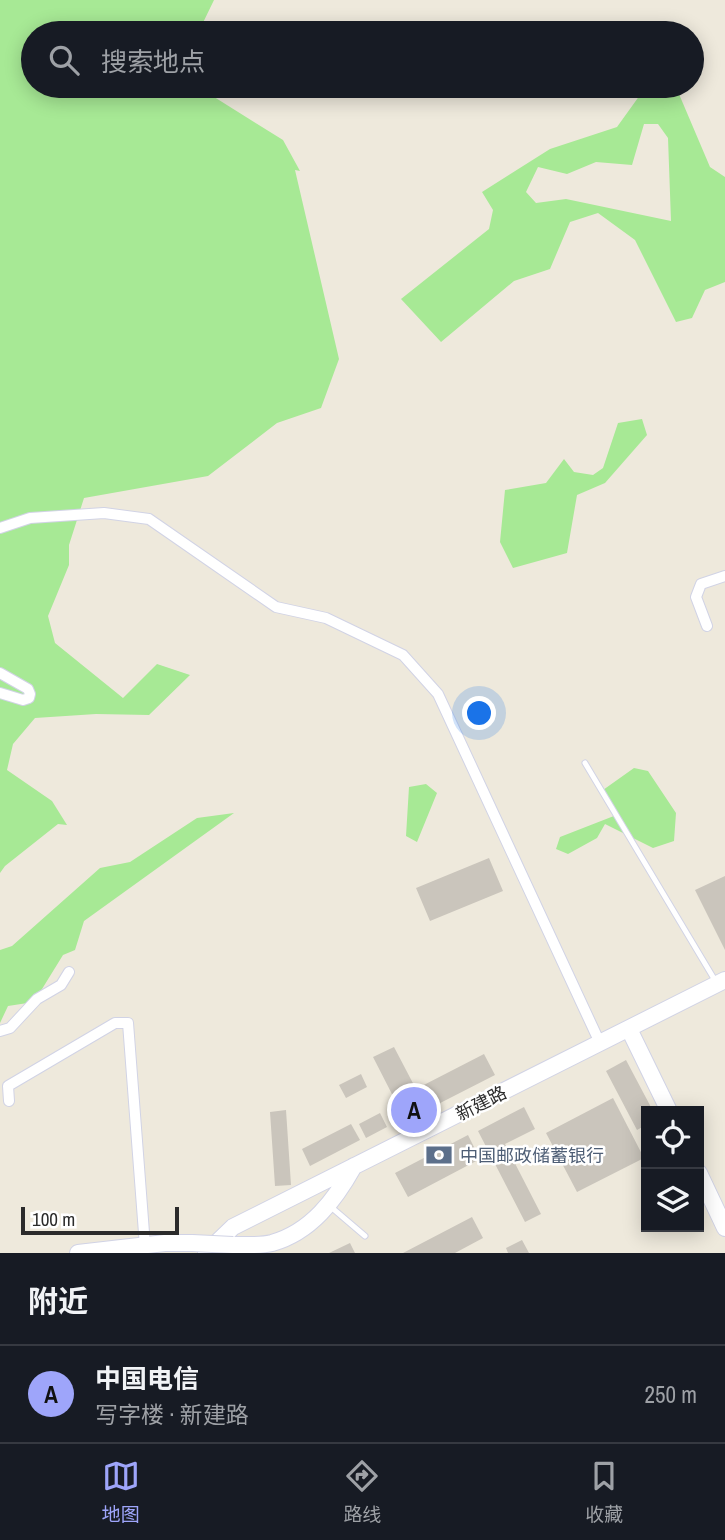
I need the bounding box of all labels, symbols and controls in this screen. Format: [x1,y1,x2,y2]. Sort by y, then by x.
search box [21,21,704,98]
icon: search [45,41,83,79]
text: 搜索地点 [101,44,205,79]
your location [462,696,496,730]
street label: 新建路 [451,1080,511,1126]
pin: A [391,1084,437,1136]
map controls [641,1106,704,1232]
button: locate [641,1106,704,1169]
bank icon: 中国邮政储蓄银行 [424,1140,454,1170]
place label: 中国邮政储蓄银行 [460,1143,604,1168]
button: layers [641,1169,704,1232]
scale bar [21,1204,178,1236]
text: 100 m [32,1206,75,1232]
text: 附近 [28,1281,88,1321]
text: 中国电信 [95,1361,199,1396]
text: A [44,1379,58,1410]
text: 250 m [645,1379,697,1410]
text: 写字楼 · 新建路 [95,1399,249,1430]
tab: 地图 [102,1457,140,1527]
tab: 路线 [343,1457,381,1527]
tab: 收藏 [585,1457,623,1527]

